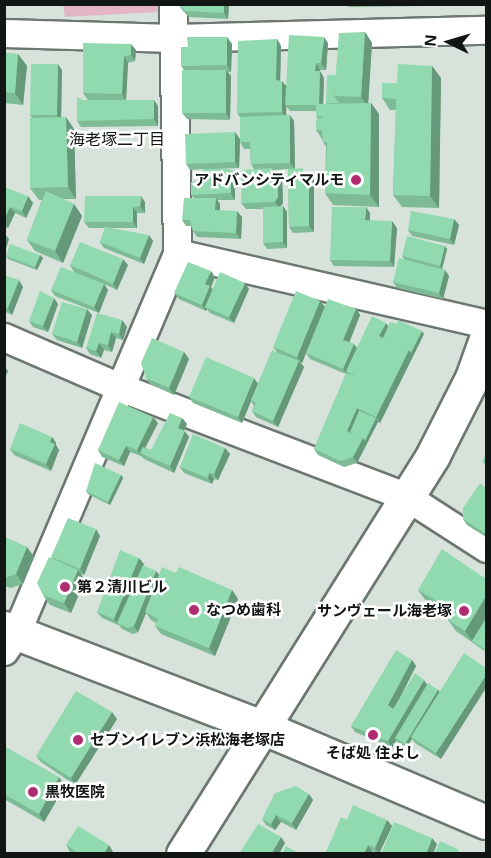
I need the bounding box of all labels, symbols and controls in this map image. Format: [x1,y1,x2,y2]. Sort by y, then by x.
north arrow [419,12,479,72]
text: N [422,34,440,47]
district label: 海老塚二丁目 [69,130,165,150]
place label: アドバンシティマルモ [194,171,344,189]
marker: アドバンシティマルモ [349,173,363,187]
place label: 第２清川ビル [77,578,167,596]
marker: 第２清川ビル [58,580,72,594]
place label: なつめ歯科 [206,601,281,619]
place label: サンヴェール海老塚 [317,602,452,620]
marker: なつめ歯科 [187,603,201,617]
marker: サンヴェール海老塚 [457,604,471,618]
marker: そば処 住よし [366,728,380,742]
place label: セブンイレブン浜松海老塚店 [90,731,285,749]
marker: セブンイレブン浜松海老塚店 [71,733,85,747]
place label: そば処 住よし [326,744,420,762]
place label: 黒牧医院 [45,783,105,801]
marker: 黒牧医院 [26,785,40,799]

